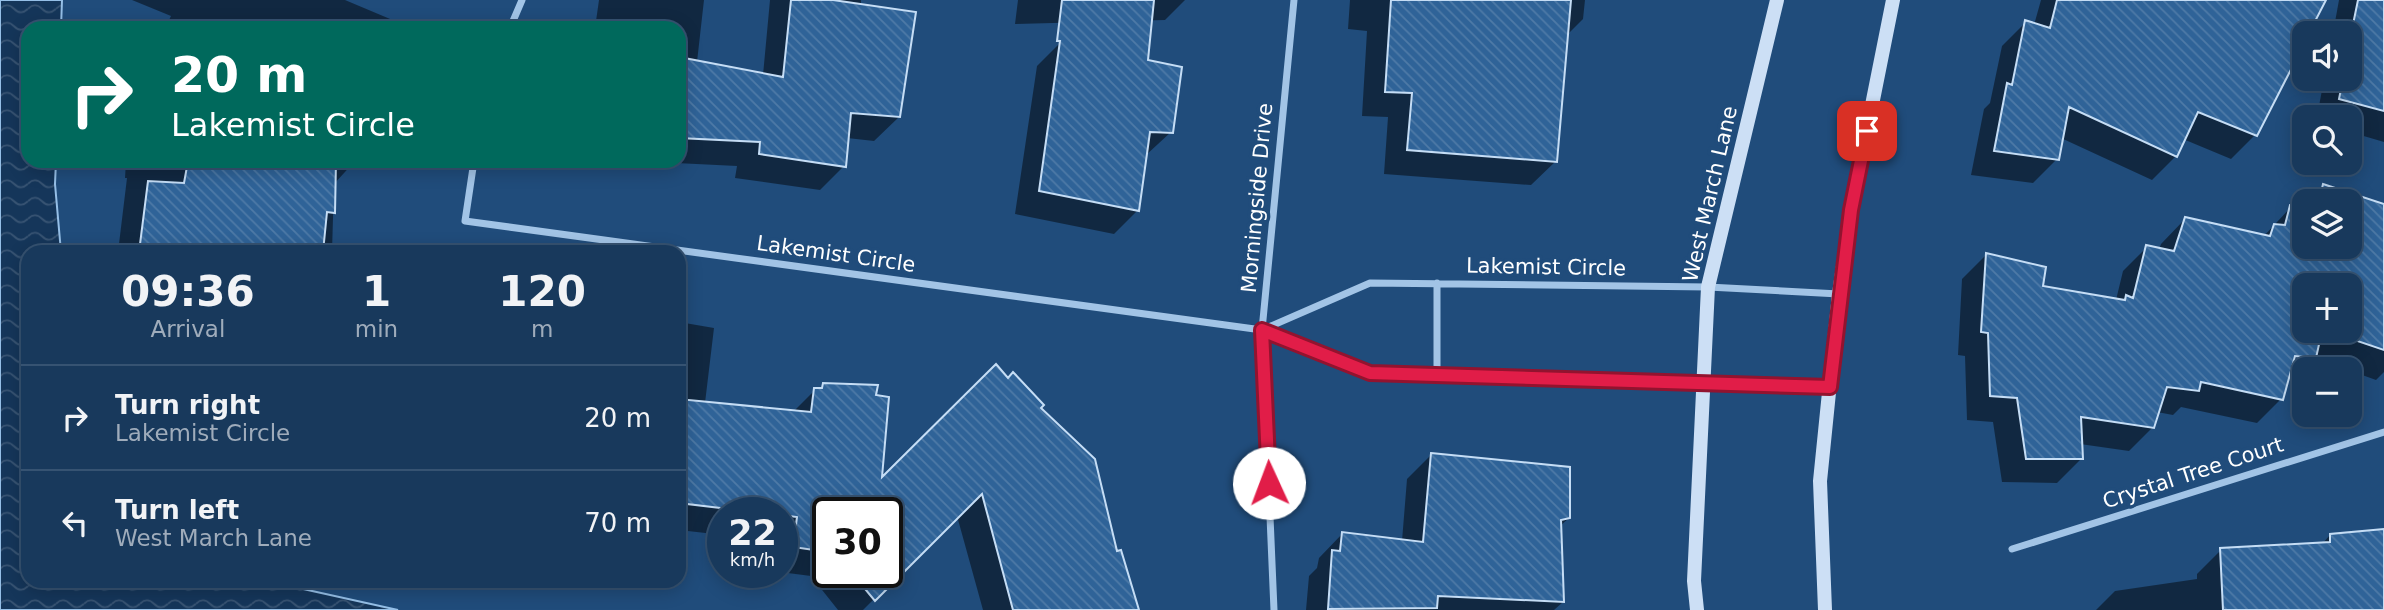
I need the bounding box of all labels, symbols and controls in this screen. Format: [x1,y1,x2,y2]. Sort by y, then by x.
map controls [2292,21,2362,427]
button: sound [2292,21,2362,91]
text: 20 m [171,47,307,104]
icon: right [56,49,147,140]
pin [1837,101,1897,161]
street label: Morningside Drive [1237,102,1277,294]
street label: West March Lane [1678,104,1742,284]
button: search [2292,105,2362,175]
text: Lakemist Circle [171,106,415,144]
icon: arrive [1848,112,1886,150]
button: layers [2292,189,2362,259]
street label: Lakemist Circle [755,231,917,277]
street label: Lakemist Circle [1466,254,1626,280]
text: 09:36 [121,267,255,316]
text: 1 [362,267,391,316]
text: 120 [498,267,586,316]
button: + [2292,273,2362,343]
text: Arrival [151,316,225,342]
text: min [355,316,398,342]
text: m [531,316,553,342]
button: − [2292,357,2362,427]
text: Turn right [115,390,260,420]
icon: right [56,399,94,437]
text: 20 m [584,403,651,433]
text: Lakemist Circle [115,420,290,446]
street label: Crystal Tree Court [2100,432,2286,514]
position arrow [1232,446,1306,520]
text: Turn left [115,495,239,525]
speed limit sign: 30 [812,497,903,588]
icon: left [56,504,94,542]
text: 70 m [584,508,651,538]
text: 22 [728,513,777,553]
text: West March Lane [115,525,312,551]
text: km/h [730,549,775,570]

